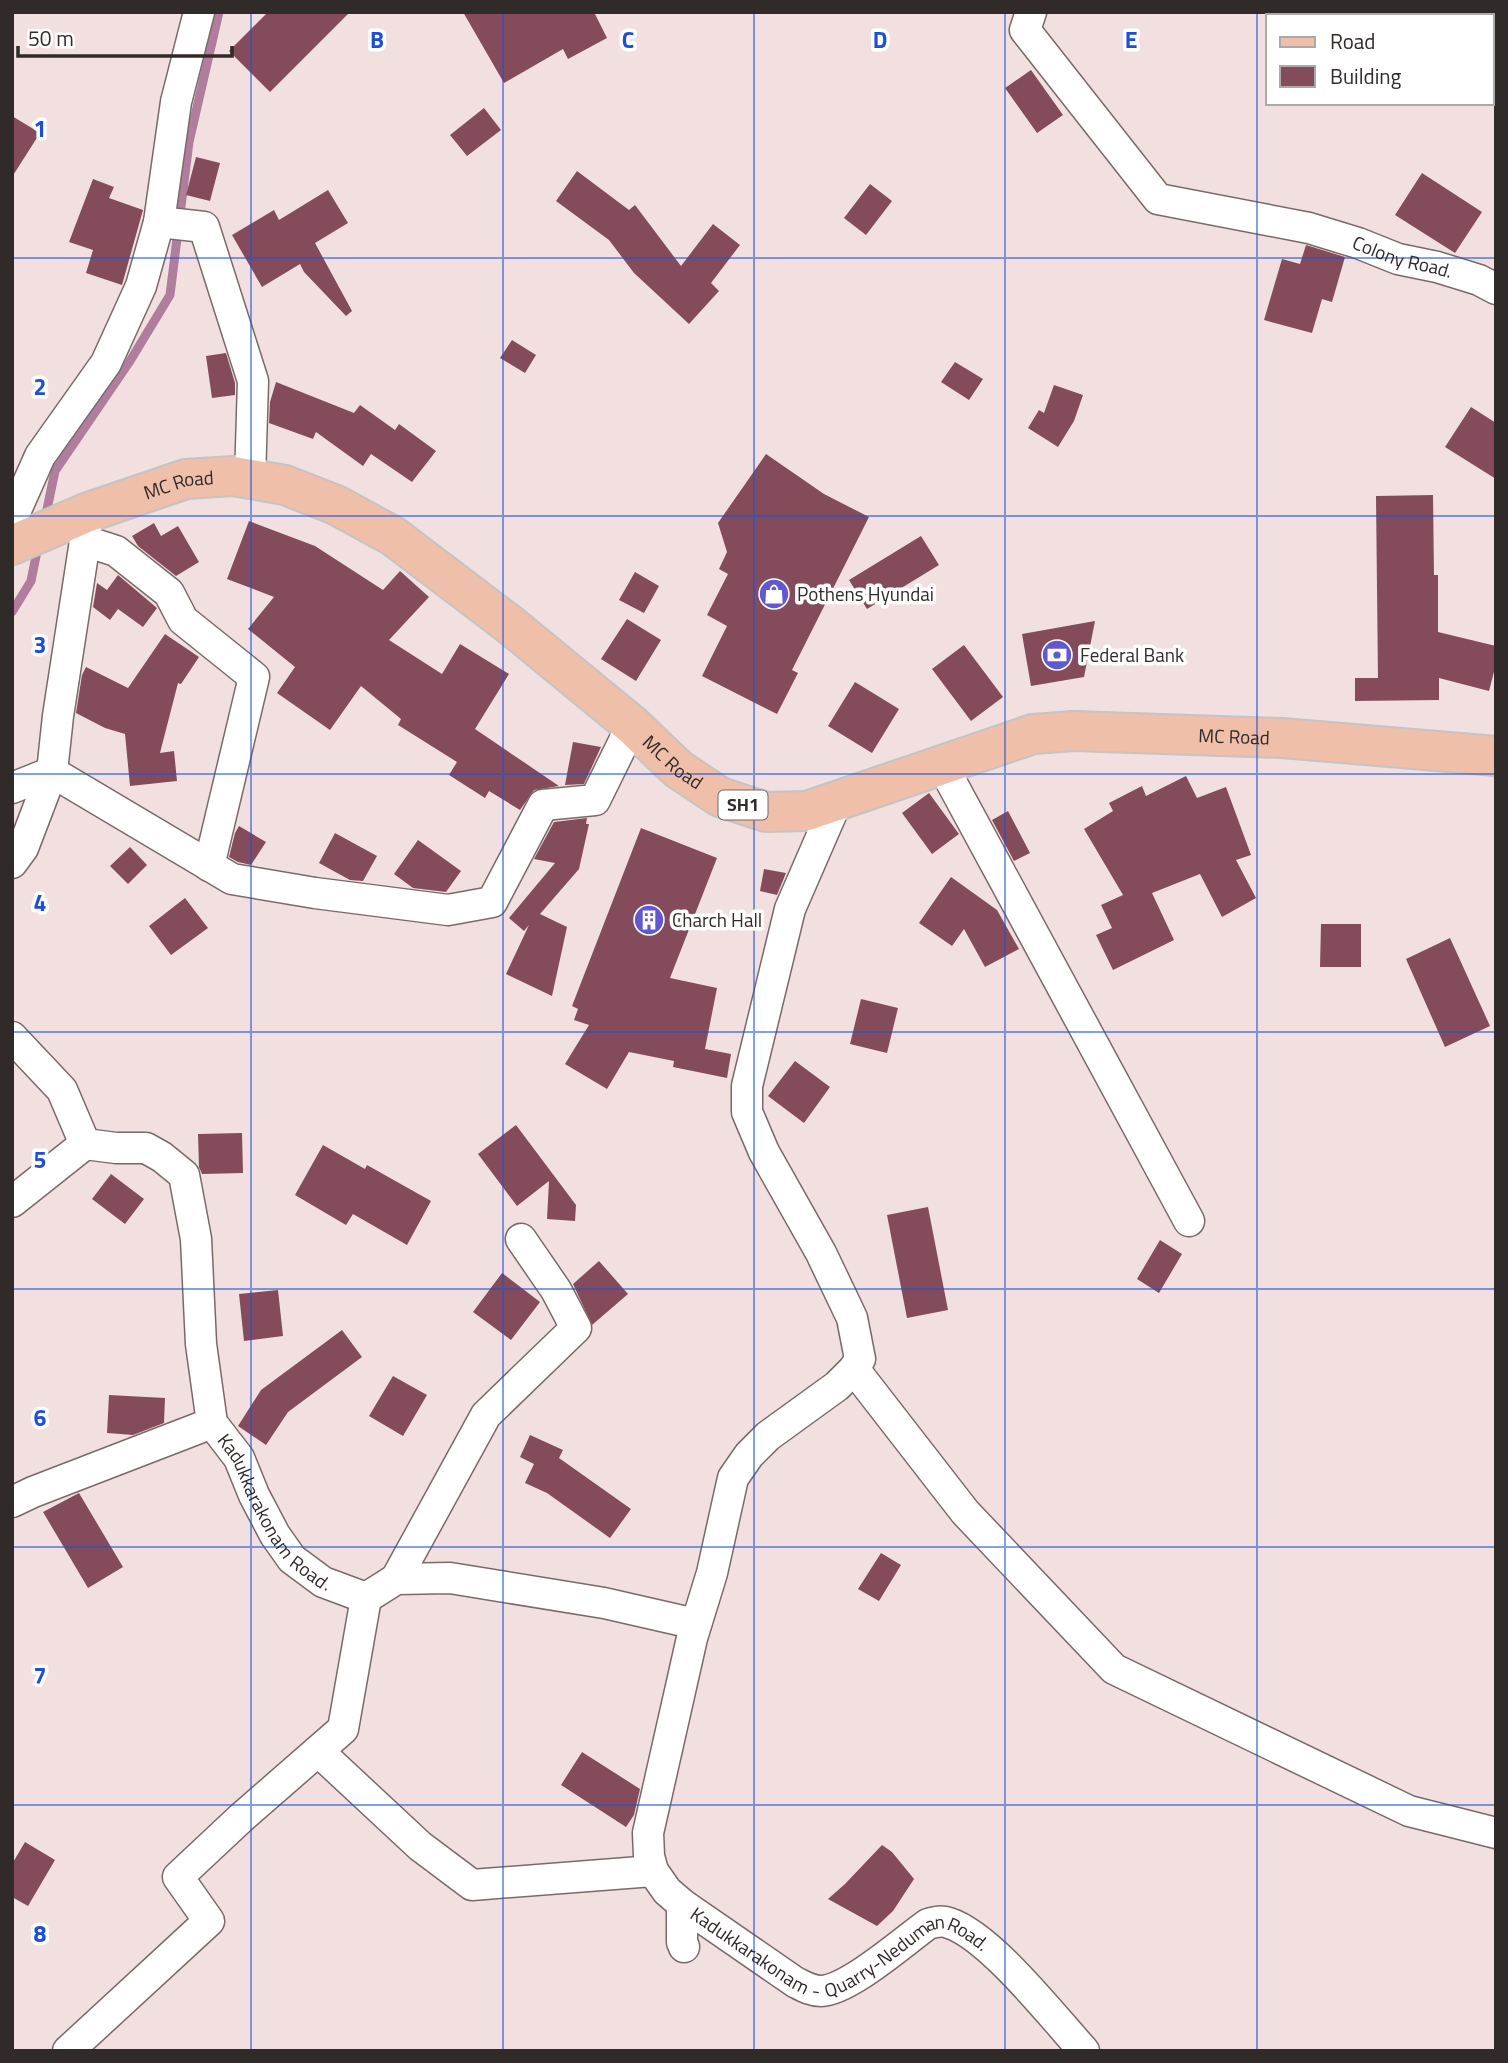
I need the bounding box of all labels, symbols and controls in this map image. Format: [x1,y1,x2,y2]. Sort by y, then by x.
scale bar [18,14,231,58]
legend [1266,14,1494,105]
text: 50 m [28,22,74,54]
text: B [370,22,384,57]
text: C [622,22,634,57]
text: D [873,22,887,57]
text: E [1125,22,1137,57]
text: Road [1330,25,1375,57]
text: Building [1330,60,1402,92]
text: 1 [34,111,46,146]
street label: Colony Road. [1348,227,1457,285]
text: 2 [34,369,46,404]
street label: MC Road [139,462,214,506]
shop icon: Pothens Hyundai [757,577,791,611]
place label: Pothens Hyundai [797,579,934,608]
text: 3 [34,627,46,662]
bank icon: Federal Bank [1040,638,1074,672]
place label: Federal Bank [1080,640,1184,669]
street label: MC Road [1198,720,1270,752]
street label: MC Road [637,728,709,796]
road number: SH1 [718,790,768,820]
text: 4 [34,885,46,920]
building icon: Charch Hall [632,903,666,937]
place label: Charch Hall [672,905,762,934]
text: 5 [34,1142,46,1177]
text: 6 [34,1400,47,1435]
street label: Kadukkarakonam Road. [211,1427,335,1598]
text: 7 [34,1658,46,1693]
street label: Kadukkarakonam - Quarry-Neduman Road. [685,1899,996,2005]
text: 8 [34,1916,47,1951]

